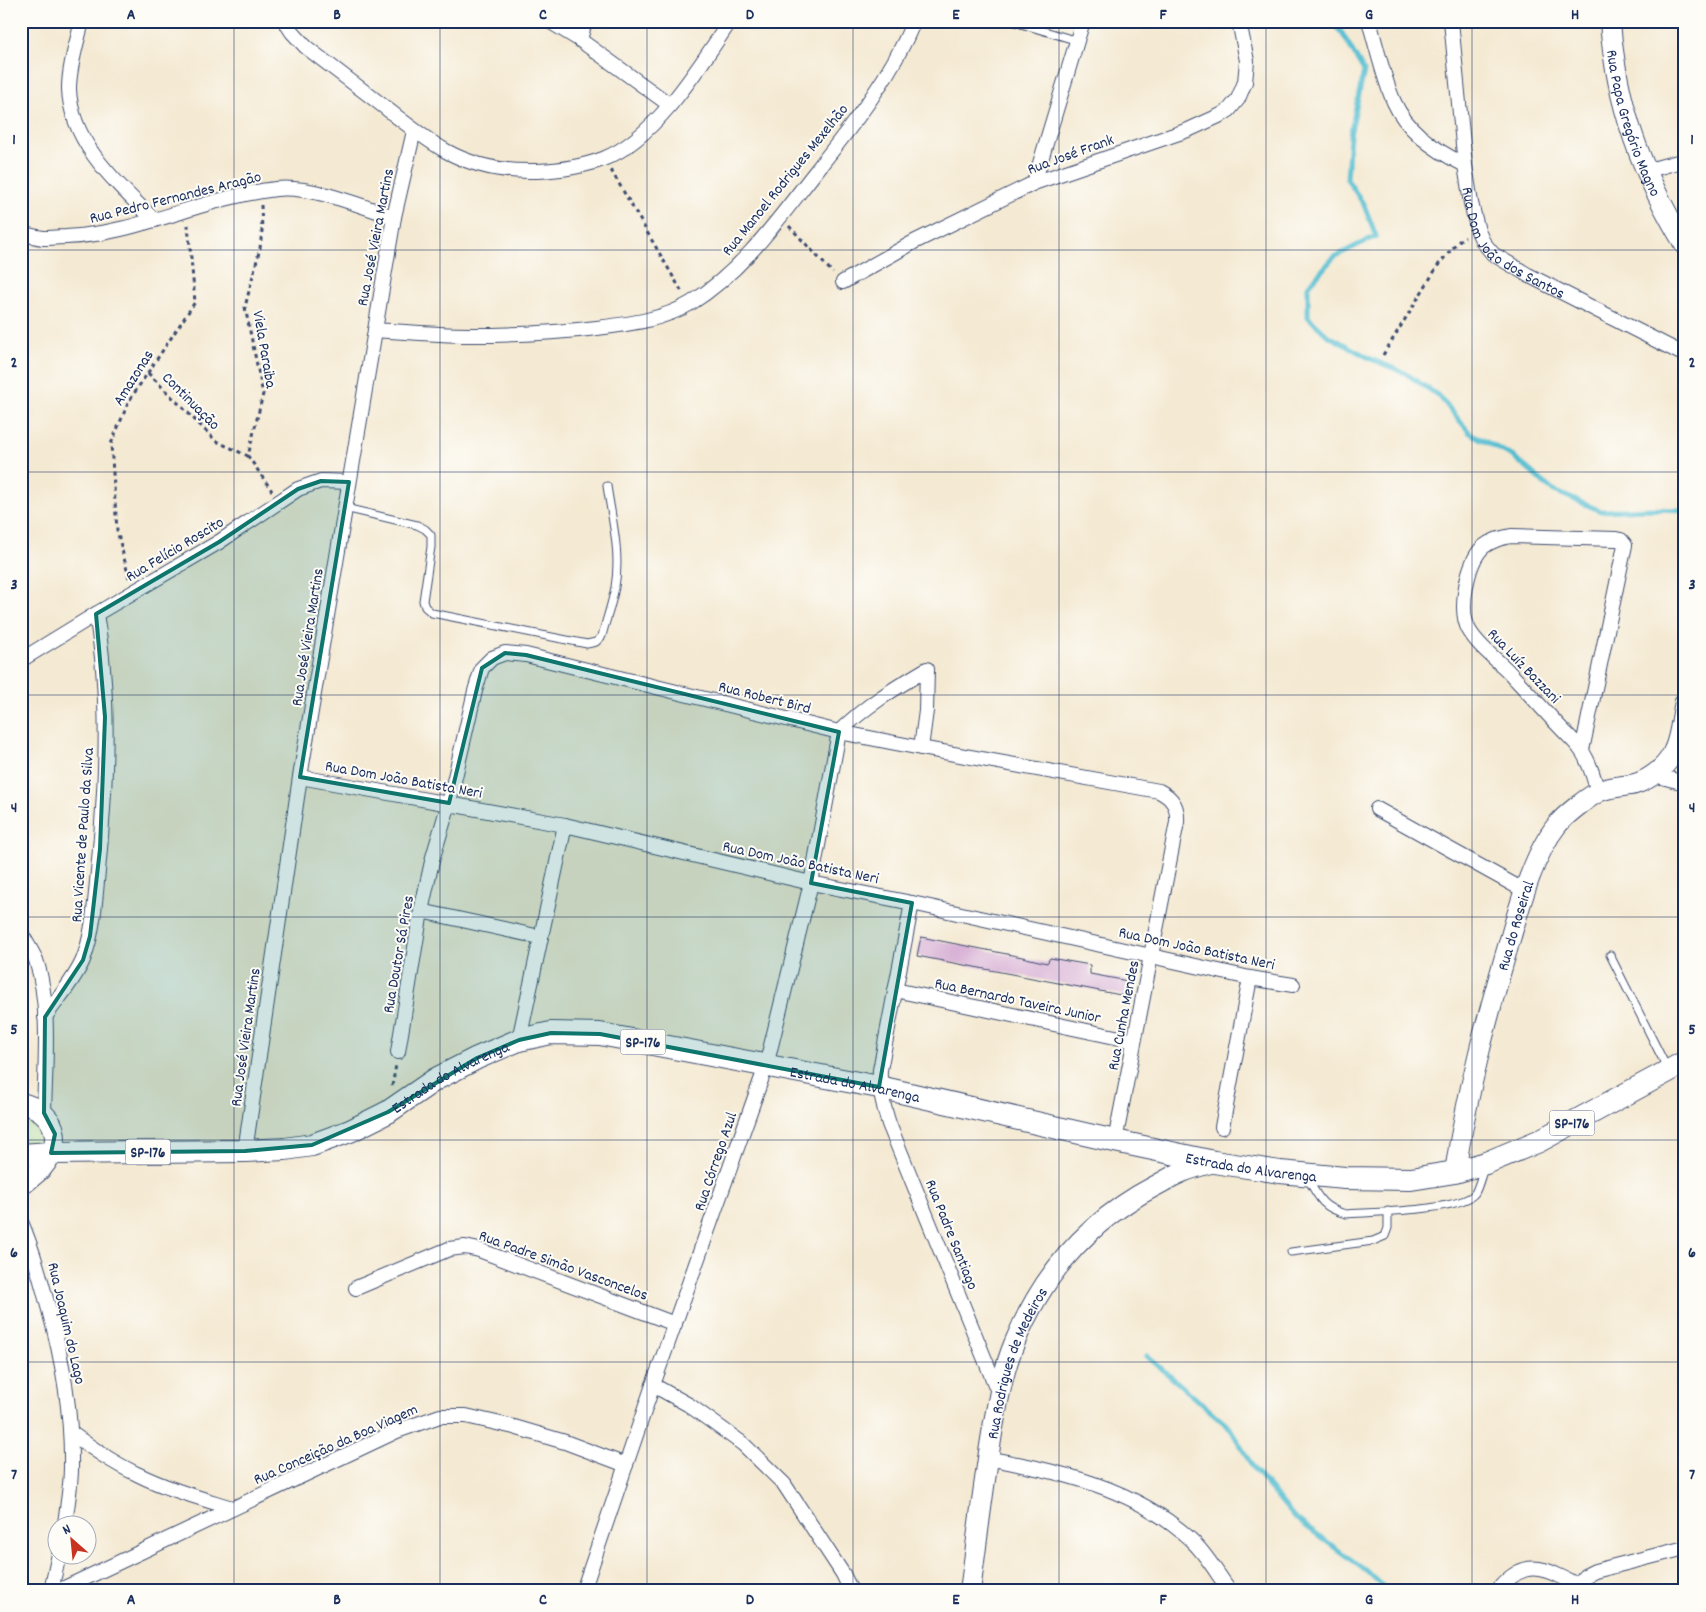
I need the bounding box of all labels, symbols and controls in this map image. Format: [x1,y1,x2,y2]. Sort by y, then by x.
text: A [127,4,136,27]
text: B [333,4,341,27]
text: C [539,4,547,27]
text: D [746,4,755,27]
text: E [952,4,960,27]
text: F [1159,4,1167,27]
text: G [1365,4,1373,27]
text: H [1571,4,1579,27]
street label: Rua Papa Gregório Magno [1599,48,1666,201]
street label: Rua Manoel Rodrigues Mexelhão [717,99,855,262]
text: 1 [12,129,16,152]
street label: Rua José Frank [1024,129,1117,182]
text: 1 [1690,129,1694,152]
street label: Rua Pedro Fernandes Aragão [87,166,264,231]
street label: Rua José Vieira Martins [352,167,401,308]
street label: Rua Dom João dos Santos [1455,185,1569,306]
street label: Viela Paraiba [245,309,282,390]
street label: Amazonas [108,346,160,411]
text: 2 [11,352,18,375]
text: 2 [1689,352,1696,375]
street label: Continuação [156,367,225,436]
street label: Rua Felício Roscito [122,512,229,589]
street label: Rua José Vieira Martins [286,566,331,708]
text: 3 [10,574,18,597]
text: 3 [1688,574,1696,597]
street label: Rua Luíz Bazzani [1481,624,1565,710]
street label: Rua Robert Bird [716,676,813,721]
street label: Rua Vicente de Paulo da Silva [66,747,101,923]
street label: Rua Dom João Batista Neri [323,755,484,806]
text: 4 [11,797,17,820]
text: 4 [1689,797,1695,820]
street label: Rua Dom João Batista Neri [720,836,881,891]
street label: Rua do Roseiral [1492,878,1541,974]
street label: Rua Doutor Sá Pires [378,893,421,1015]
street label: Rua Dom João Batista Neri [1116,922,1277,977]
street label: Rua Cunha Mendes [1103,958,1146,1072]
street label: Rua José Vieira Martins [225,966,268,1108]
street label: Rua Bernardo Taveira Junior [932,973,1103,1030]
text: 5 [10,1019,18,1042]
text: 5 [1688,1019,1696,1042]
road number: SP-176 [620,1030,666,1054]
street label: Estrada do Alvarenga [387,1036,514,1120]
street label: Estrada do Alvarenga [788,1061,922,1110]
street label: Rua Córrego Azul [689,1109,744,1214]
road number: SP-176 [1550,1110,1594,1136]
road number: SP-176 [126,1140,170,1164]
street label: Estrada do Alvarenga [1183,1147,1318,1189]
street label: Rua Padre Santiago [918,1176,983,1294]
street label: Rua Padre Simão Vasconcelos [475,1225,651,1308]
text: 6 [10,1242,18,1265]
text: 6 [1688,1242,1696,1265]
street label: Rua Joaquim do Lago [40,1260,91,1387]
street label: Rua Rodrigues de Medeiros [982,1283,1055,1441]
street label: Rua Conceição da Boa Viagem [250,1399,422,1492]
text: 7 [11,1464,17,1487]
text: 7 [1689,1464,1695,1487]
north arrow [48,1514,98,1564]
text: N [59,1520,75,1541]
text: A [127,1589,136,1612]
text: B [333,1589,341,1612]
text: C [539,1589,547,1612]
text: D [746,1589,755,1612]
text: E [952,1589,960,1612]
text: F [1159,1589,1167,1612]
text: G [1365,1589,1373,1612]
text: H [1571,1589,1579,1612]

